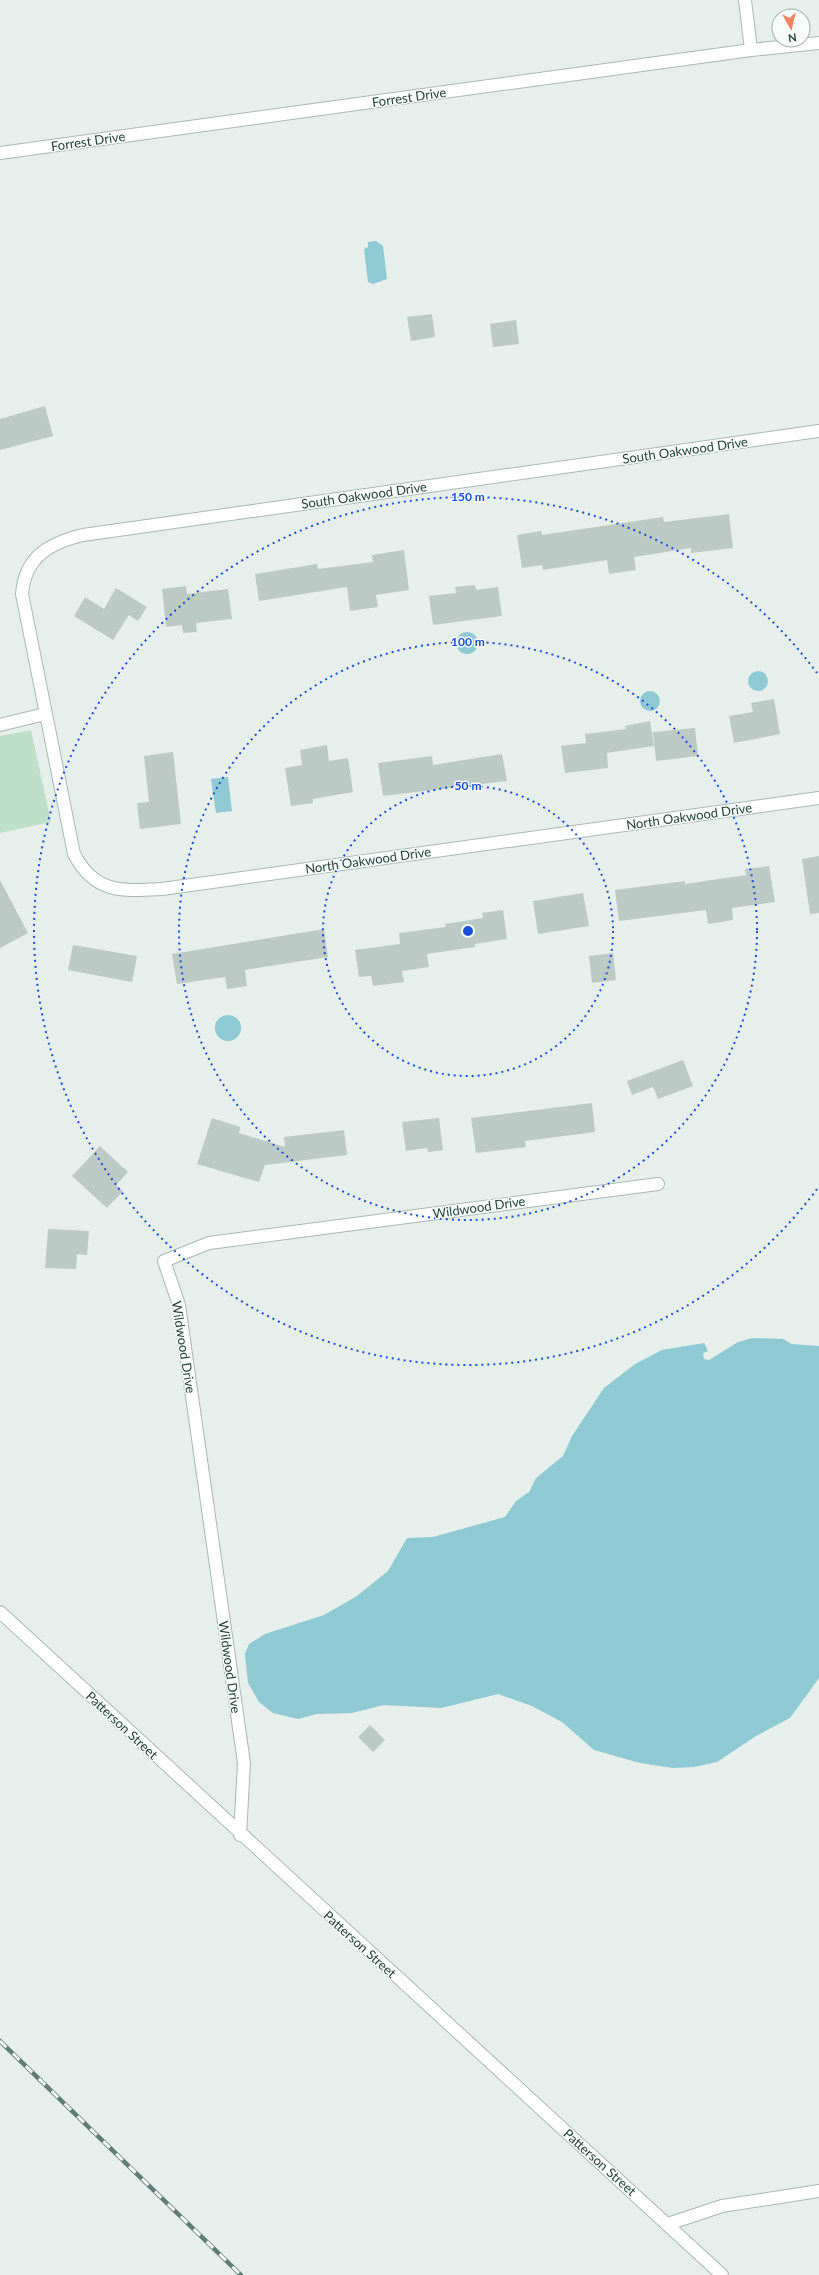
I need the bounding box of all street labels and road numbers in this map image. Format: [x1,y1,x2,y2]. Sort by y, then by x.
street label: Forrest Drive [371,84,447,110]
street label: Forrest Drive [50,128,126,154]
street label: South Oakwood Drive [621,433,749,467]
street label: South Oakwood Drive [300,478,428,512]
street label: North Oakwood Drive [625,799,753,833]
street label: North Oakwood Drive [304,843,432,877]
street label: Wildwood Drive [432,1193,526,1221]
street label: Wildwood Drive [169,1300,199,1394]
street label: Wildwood Drive [216,1620,244,1714]
street label: Patterson Street [83,1688,161,1763]
street label: Patterson Street [320,1907,400,1981]
street label: Patterson Street [560,2125,640,2199]

